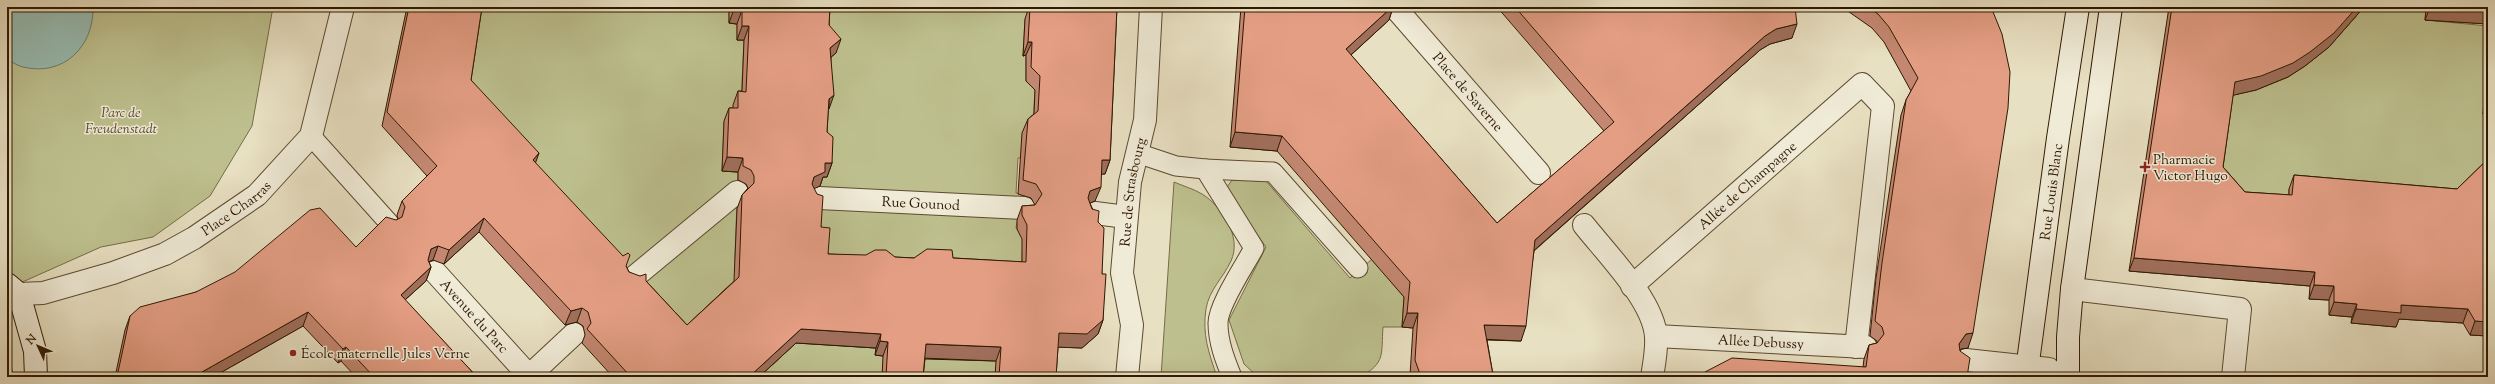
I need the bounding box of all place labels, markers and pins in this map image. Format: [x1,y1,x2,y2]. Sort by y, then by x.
place label: Pharmacie Victor Hugo [2153,151,2228,187]
marker: Pharmacie Victor Hugo [2140,162,2150,172]
place label: École maternelle Jules Verne [301,345,470,365]
marker: École maternelle Jules Verne [288,348,298,358]

